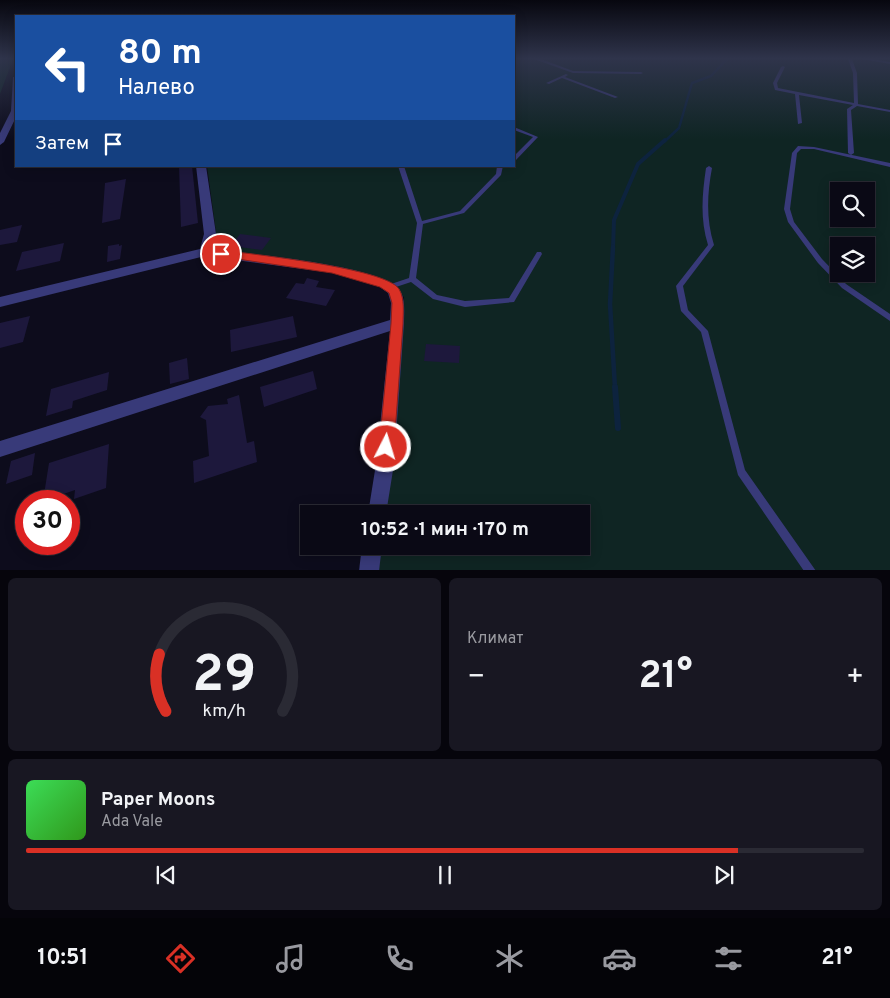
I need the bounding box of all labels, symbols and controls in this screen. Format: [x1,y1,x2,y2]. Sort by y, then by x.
text: 80 m [118,32,202,76]
icon: left [35,35,100,100]
text: Налево [118,75,195,102]
icon: arrive [99,130,127,158]
text: Затем [35,132,89,156]
map controls [830,182,875,282]
button: search [830,182,875,227]
pin [200,233,242,275]
button: layers [830,237,875,282]
icon: arrive [207,240,235,268]
position arrow [359,420,411,472]
speed limit sign: 30 [15,490,80,555]
text: 10:52 · 1 мин · 170 m [361,518,529,542]
text: Климат [467,629,524,649]
text: 29 [193,644,256,710]
text: 21° [638,653,693,702]
text: − [467,660,485,696]
text: + [846,660,864,696]
text: km/h [203,700,246,723]
text: Paper Moons [101,788,215,812]
text: Ada Vale [101,812,163,832]
icon: previous [152,861,180,889]
icon: pause [431,861,459,889]
icon: next [710,861,738,889]
icon: directions [163,941,198,976]
icon: music [273,941,308,976]
icon: phone [382,941,417,976]
icon: climate [492,941,527,976]
icon: car [602,941,637,976]
icon: filters [711,941,746,976]
text: 10:51 [37,945,88,972]
text: 21° [821,945,853,972]

